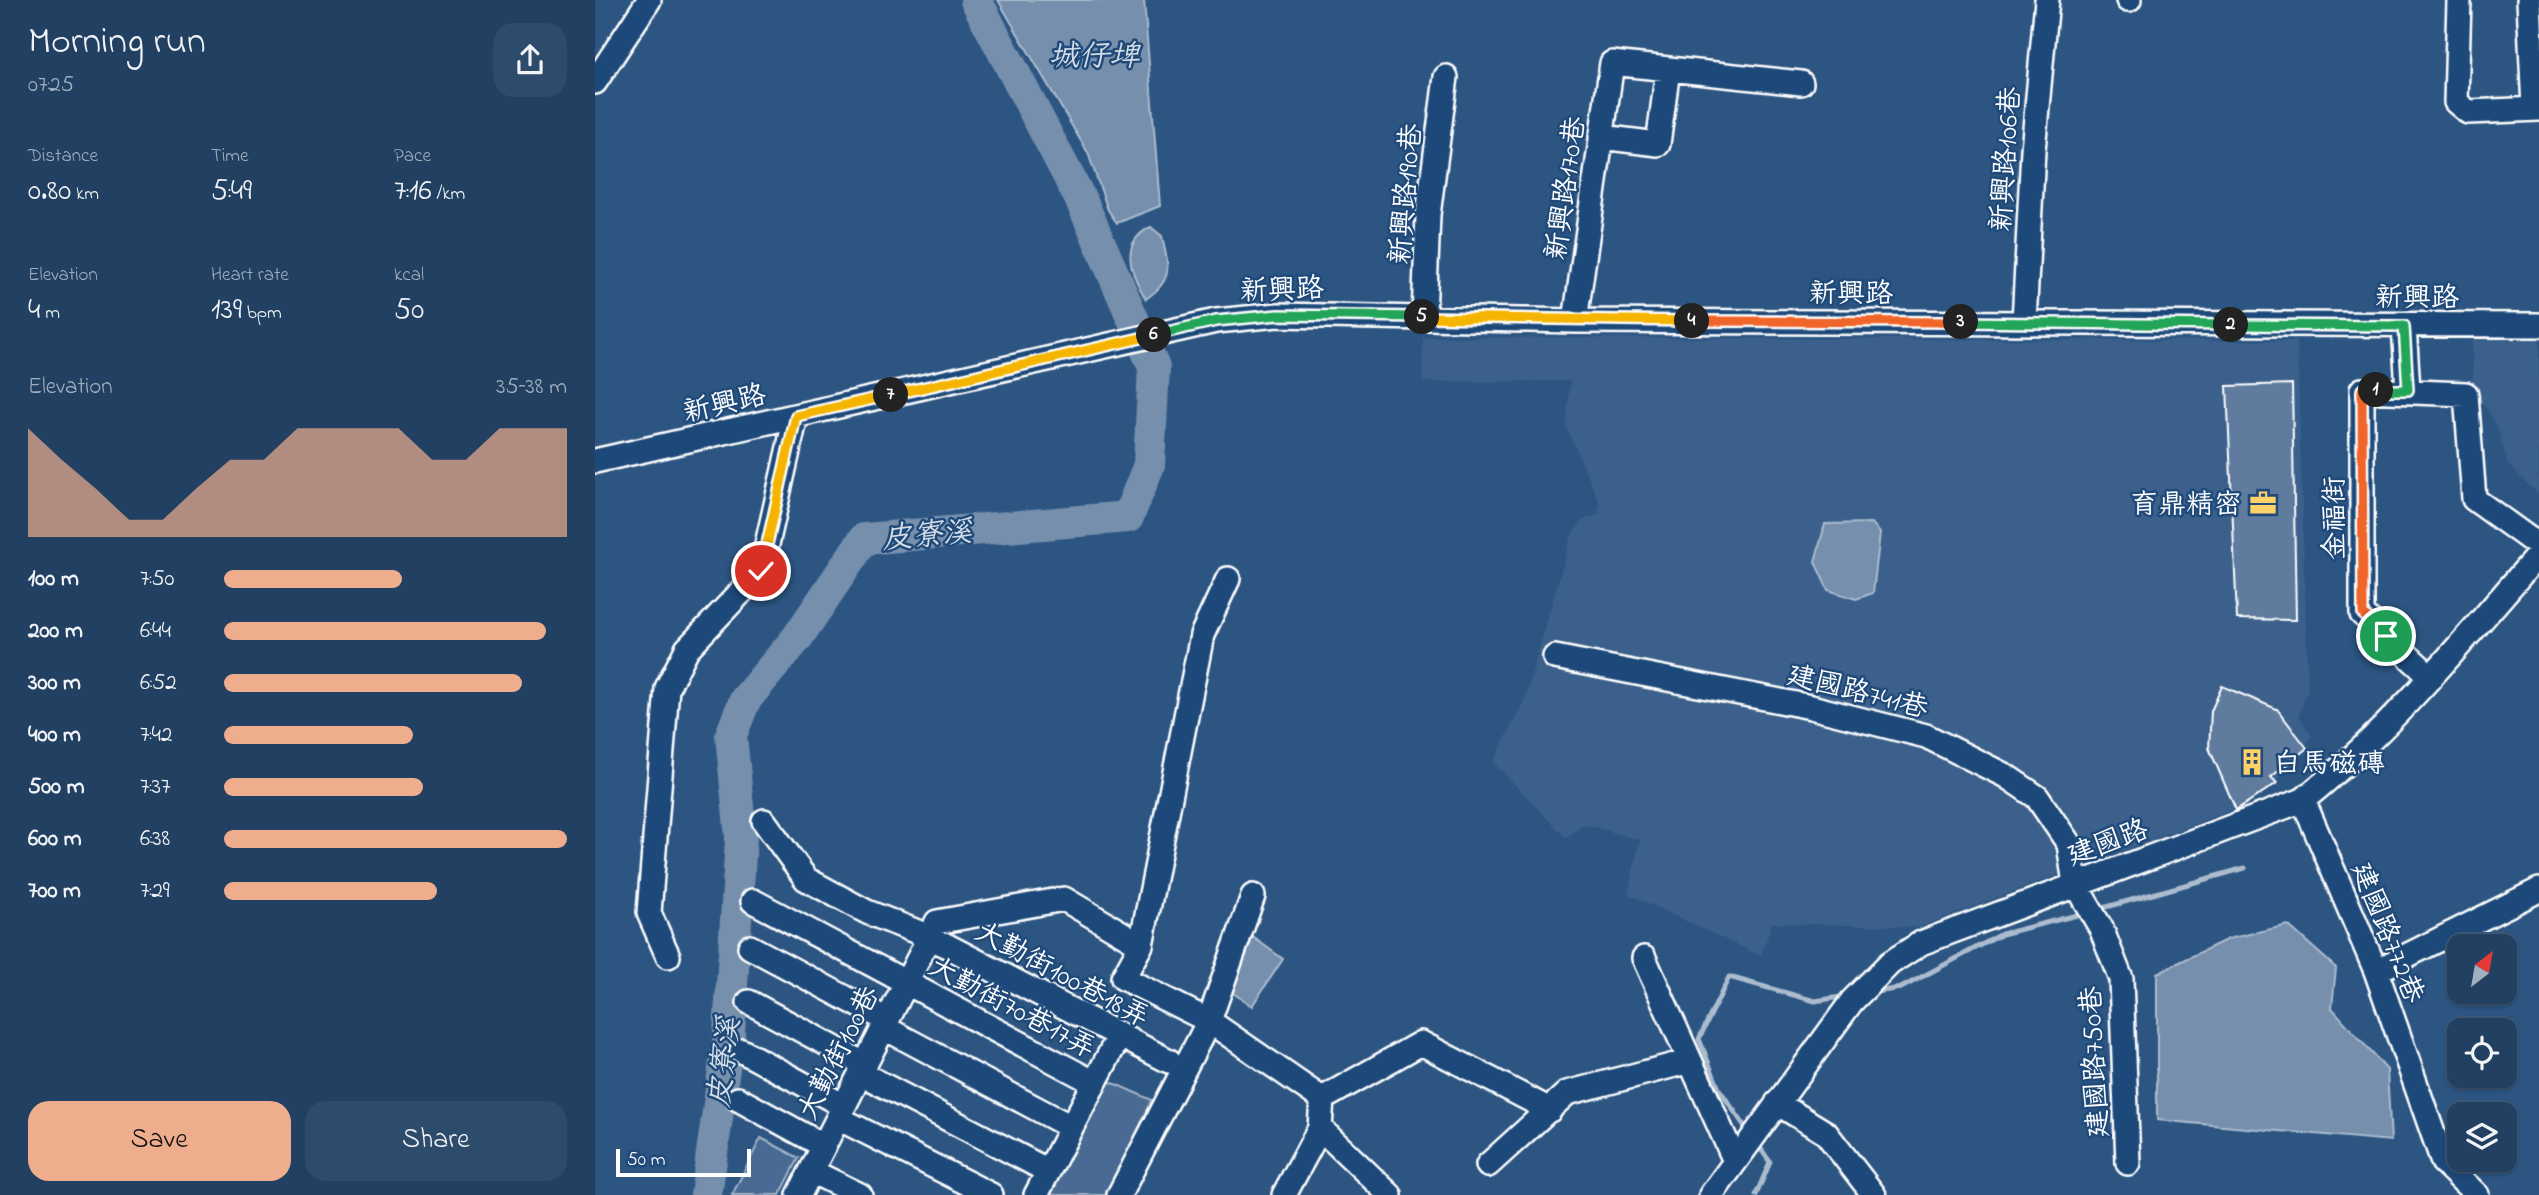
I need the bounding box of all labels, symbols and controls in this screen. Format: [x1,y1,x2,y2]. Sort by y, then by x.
text: Morning run [28,15,206,71]
button: share [493,23,567,97]
water label: 城仔埤 [1049,36,1142,80]
text: 07:25 [28,69,74,102]
street label: 新興路106巷 [1982,84,2033,233]
street label: 新興路170巷 [1537,113,1598,263]
street label: 新興路190巷 [1381,121,1434,267]
text: Distance [28,143,98,170]
text: Time [211,143,249,170]
text: Pace [394,143,431,170]
text: 0.80 [28,170,71,214]
text: 5:49 [211,170,252,214]
text: 7:16 [394,170,432,214]
text: km [71,181,99,208]
text: /km [432,181,465,208]
text: Elevation [28,262,98,289]
text: Heart rate [211,262,289,289]
text: kcal [394,262,424,289]
street label: 新興路 [1239,270,1325,313]
street label: 新興路 [1809,275,1893,316]
street label: 新興路 [2375,279,2459,320]
text: 4 [28,289,40,333]
text: 139 [211,289,242,333]
text: 50 [394,289,424,333]
text: m [40,300,60,327]
text: bpm [242,300,282,327]
pin: 5 [1405,300,1439,334]
text: 5 [1416,303,1427,330]
pin: 4 [1675,304,1709,338]
pin: 3 [1943,304,1979,340]
text: 4 [1688,307,1695,334]
text: 3 [1957,308,1964,335]
pin: 2 [2213,308,2249,342]
text: 2 [2226,311,2235,338]
pin: 6 [1137,318,1171,352]
text: 6 [1149,321,1158,348]
text: Elevation [28,371,113,404]
text: 35–38 m [496,371,567,404]
pin: 1 [2359,372,2393,408]
street label: 新興路 [679,376,770,435]
text: 1 [2372,376,2379,403]
pin: 7 [873,378,909,412]
text: 7 [887,381,894,408]
street label: 金福街 [2316,476,2357,560]
place label: 育鼎精密 [2130,486,2242,527]
office icon: 育鼎精密 [2248,488,2278,518]
water label: 皮寮溪 [881,511,976,563]
pin [731,541,791,601]
icon: check [742,552,780,590]
text: 100 m [28,563,79,596]
text: 7:50 [140,563,175,596]
pin [2356,606,2416,666]
text: 200 m [28,615,83,648]
text: 6:44 [140,615,171,648]
icon: arrive [2367,617,2405,655]
street label: 建國路741巷 [1782,656,1933,731]
text: 300 m [28,667,81,700]
text: 6:52 [140,667,177,700]
text: 400 m [28,719,81,752]
text: 7:42 [140,719,172,752]
place label: 白馬磁磚 [2273,745,2385,786]
building icon: 白馬磁磚 [2237,747,2267,777]
text: 500 m [28,771,85,804]
text: 7:37 [140,771,170,804]
street label: 建國路 [2062,811,2155,878]
text: 600 m [28,823,82,856]
text: 6:38 [140,823,170,856]
street label: 建國路772巷 [2339,857,2433,1011]
text: 700 m [28,875,81,908]
text: 7:29 [140,875,170,908]
street label: 大勤街100巷18弄 [967,913,1156,1039]
north arrow [2447,934,2517,1004]
map controls [2447,934,2517,1172]
street label: 大勤街70巷17弄 [920,948,1102,1070]
street label: 大勤街100巷 [789,979,892,1128]
street label: 建國路750巷 [2072,984,2121,1139]
water label: 皮寮溪 [699,1013,754,1110]
button: locate [2447,1018,2517,1088]
button: Save [28,1101,291,1181]
button: Share [305,1101,567,1181]
button: layers [2447,1102,2517,1172]
scale bar [616,1146,751,1178]
text: 50 m [627,1147,666,1174]

